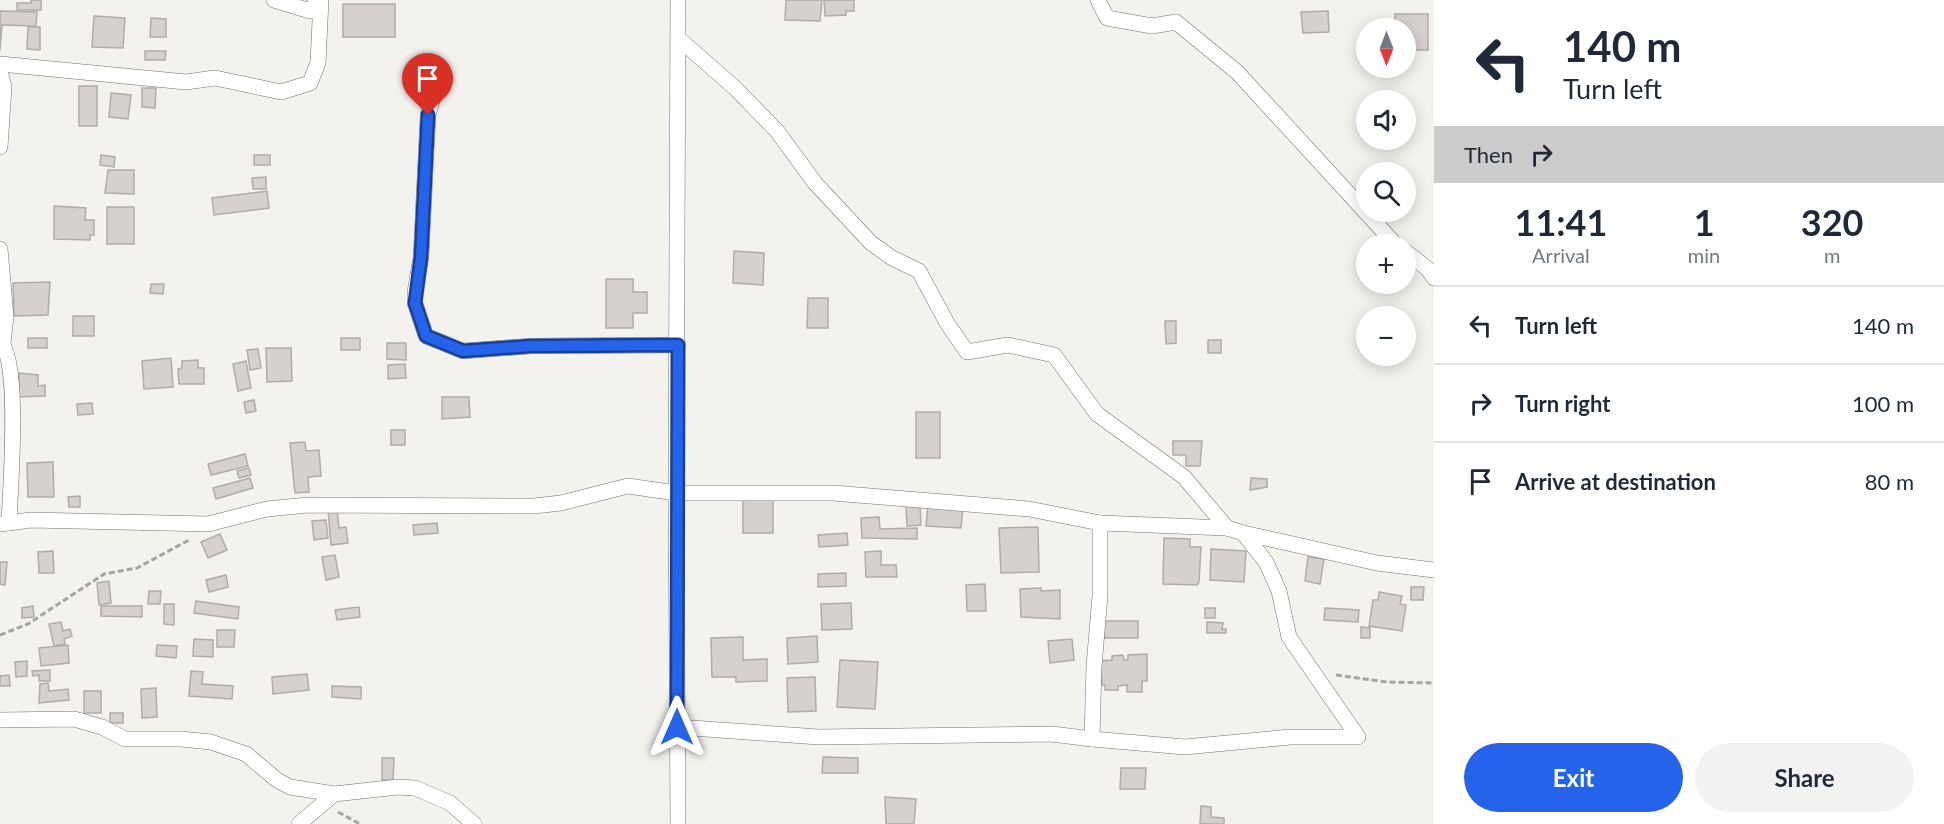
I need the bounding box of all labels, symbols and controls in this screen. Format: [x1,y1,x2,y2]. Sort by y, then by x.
north arrow [1356,18,1416,78]
map controls [1356,18,1416,366]
text: 140 m [1563,21,1681,71]
icon: left [1464,24,1542,102]
pin [402,53,453,115]
icon: arrive [411,62,444,95]
text: Turn left [1563,72,1662,105]
button: sound [1356,90,1416,150]
icon: right [1525,138,1558,171]
text: Then [1464,141,1513,168]
button: search [1356,162,1416,222]
text: 11:41 [1515,200,1607,244]
text: 1 [1694,200,1715,244]
text: 320 [1801,200,1863,244]
button: + [1356,234,1416,294]
text: Arrival [1532,243,1590,267]
text: min [1688,243,1720,267]
text: m [1824,243,1840,267]
button: − [1356,306,1416,366]
icon: left [1464,309,1497,342]
text: Turn left [1515,312,1597,339]
text: 140 m [1852,312,1914,339]
icon: right [1464,387,1497,420]
text: Turn right [1515,390,1610,417]
text: 100 m [1852,390,1914,417]
icon: arrive [1464,465,1497,498]
text: Arrive at destination [1515,468,1716,495]
text: 80 m [1865,468,1914,495]
position arrow [645,695,709,759]
button: Exit [1464,743,1683,812]
button: Share [1695,743,1914,812]

